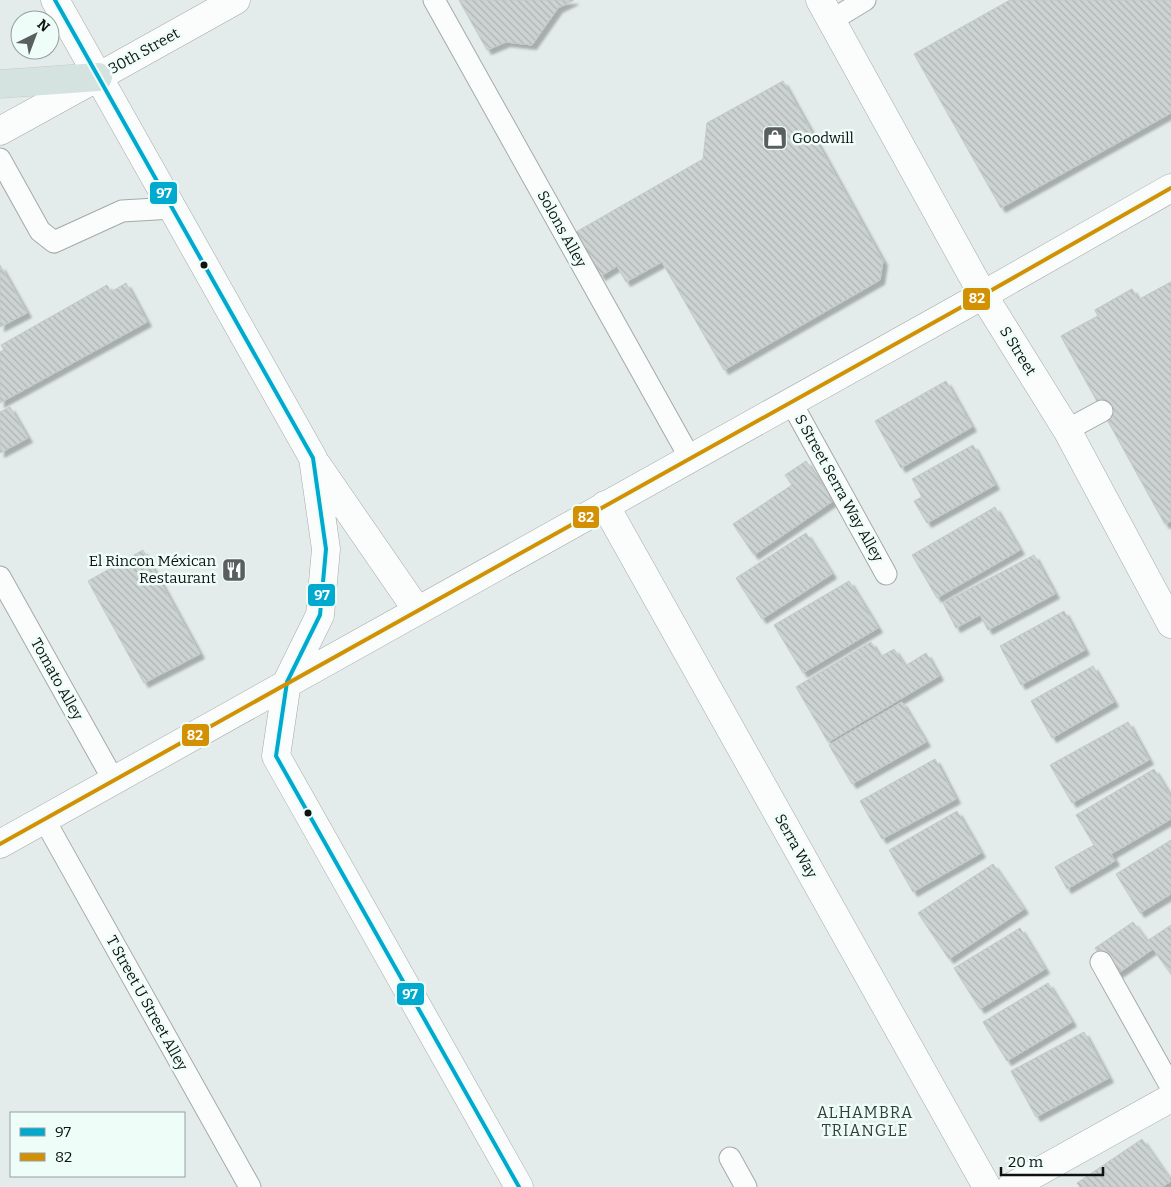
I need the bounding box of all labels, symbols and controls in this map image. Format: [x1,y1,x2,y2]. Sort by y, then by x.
north arrow [10,10,60,60]
text: N [34,16,53,36]
street label: 30th Street [105,24,183,78]
shop icon: Goodwill [762,125,788,151]
place label: Goodwill [792,129,854,147]
line badge: 97 [149,181,178,205]
text: 97 [156,185,172,202]
street label: Solons Alley [534,187,590,271]
unlabelled marker [199,260,209,270]
line badge: 82 [962,287,991,311]
text: 82 [969,290,985,307]
street label: S Street [996,323,1040,379]
street label: S Street Serra Way Alley [791,411,887,565]
line badge: 82 [572,505,600,529]
text: 82 [578,509,594,526]
place label: El Rincon Méxican Restaurant [89,552,217,587]
restaurant icon: El Rincon Méxican Restaurant [221,557,247,583]
line badge: 97 [307,583,336,607]
text: 97 [314,587,330,604]
street label: Tomato Alley [27,635,87,723]
line badge: 82 [181,723,210,747]
text: 82 [187,727,203,744]
unlabelled marker [303,808,313,818]
street label: Serra Way [771,811,821,881]
street label: T Street U Street Alley [102,932,192,1074]
line badge: 97 [396,982,425,1006]
text: 97 [402,986,418,1003]
district label: ALHAMBRA TRIANGLE [817,1103,913,1140]
legend [10,1112,185,1177]
text: 97 [55,1123,72,1141]
scale bar [1001,1144,1104,1176]
text: 82 [55,1148,72,1166]
text: 20 m [1008,1153,1044,1171]

